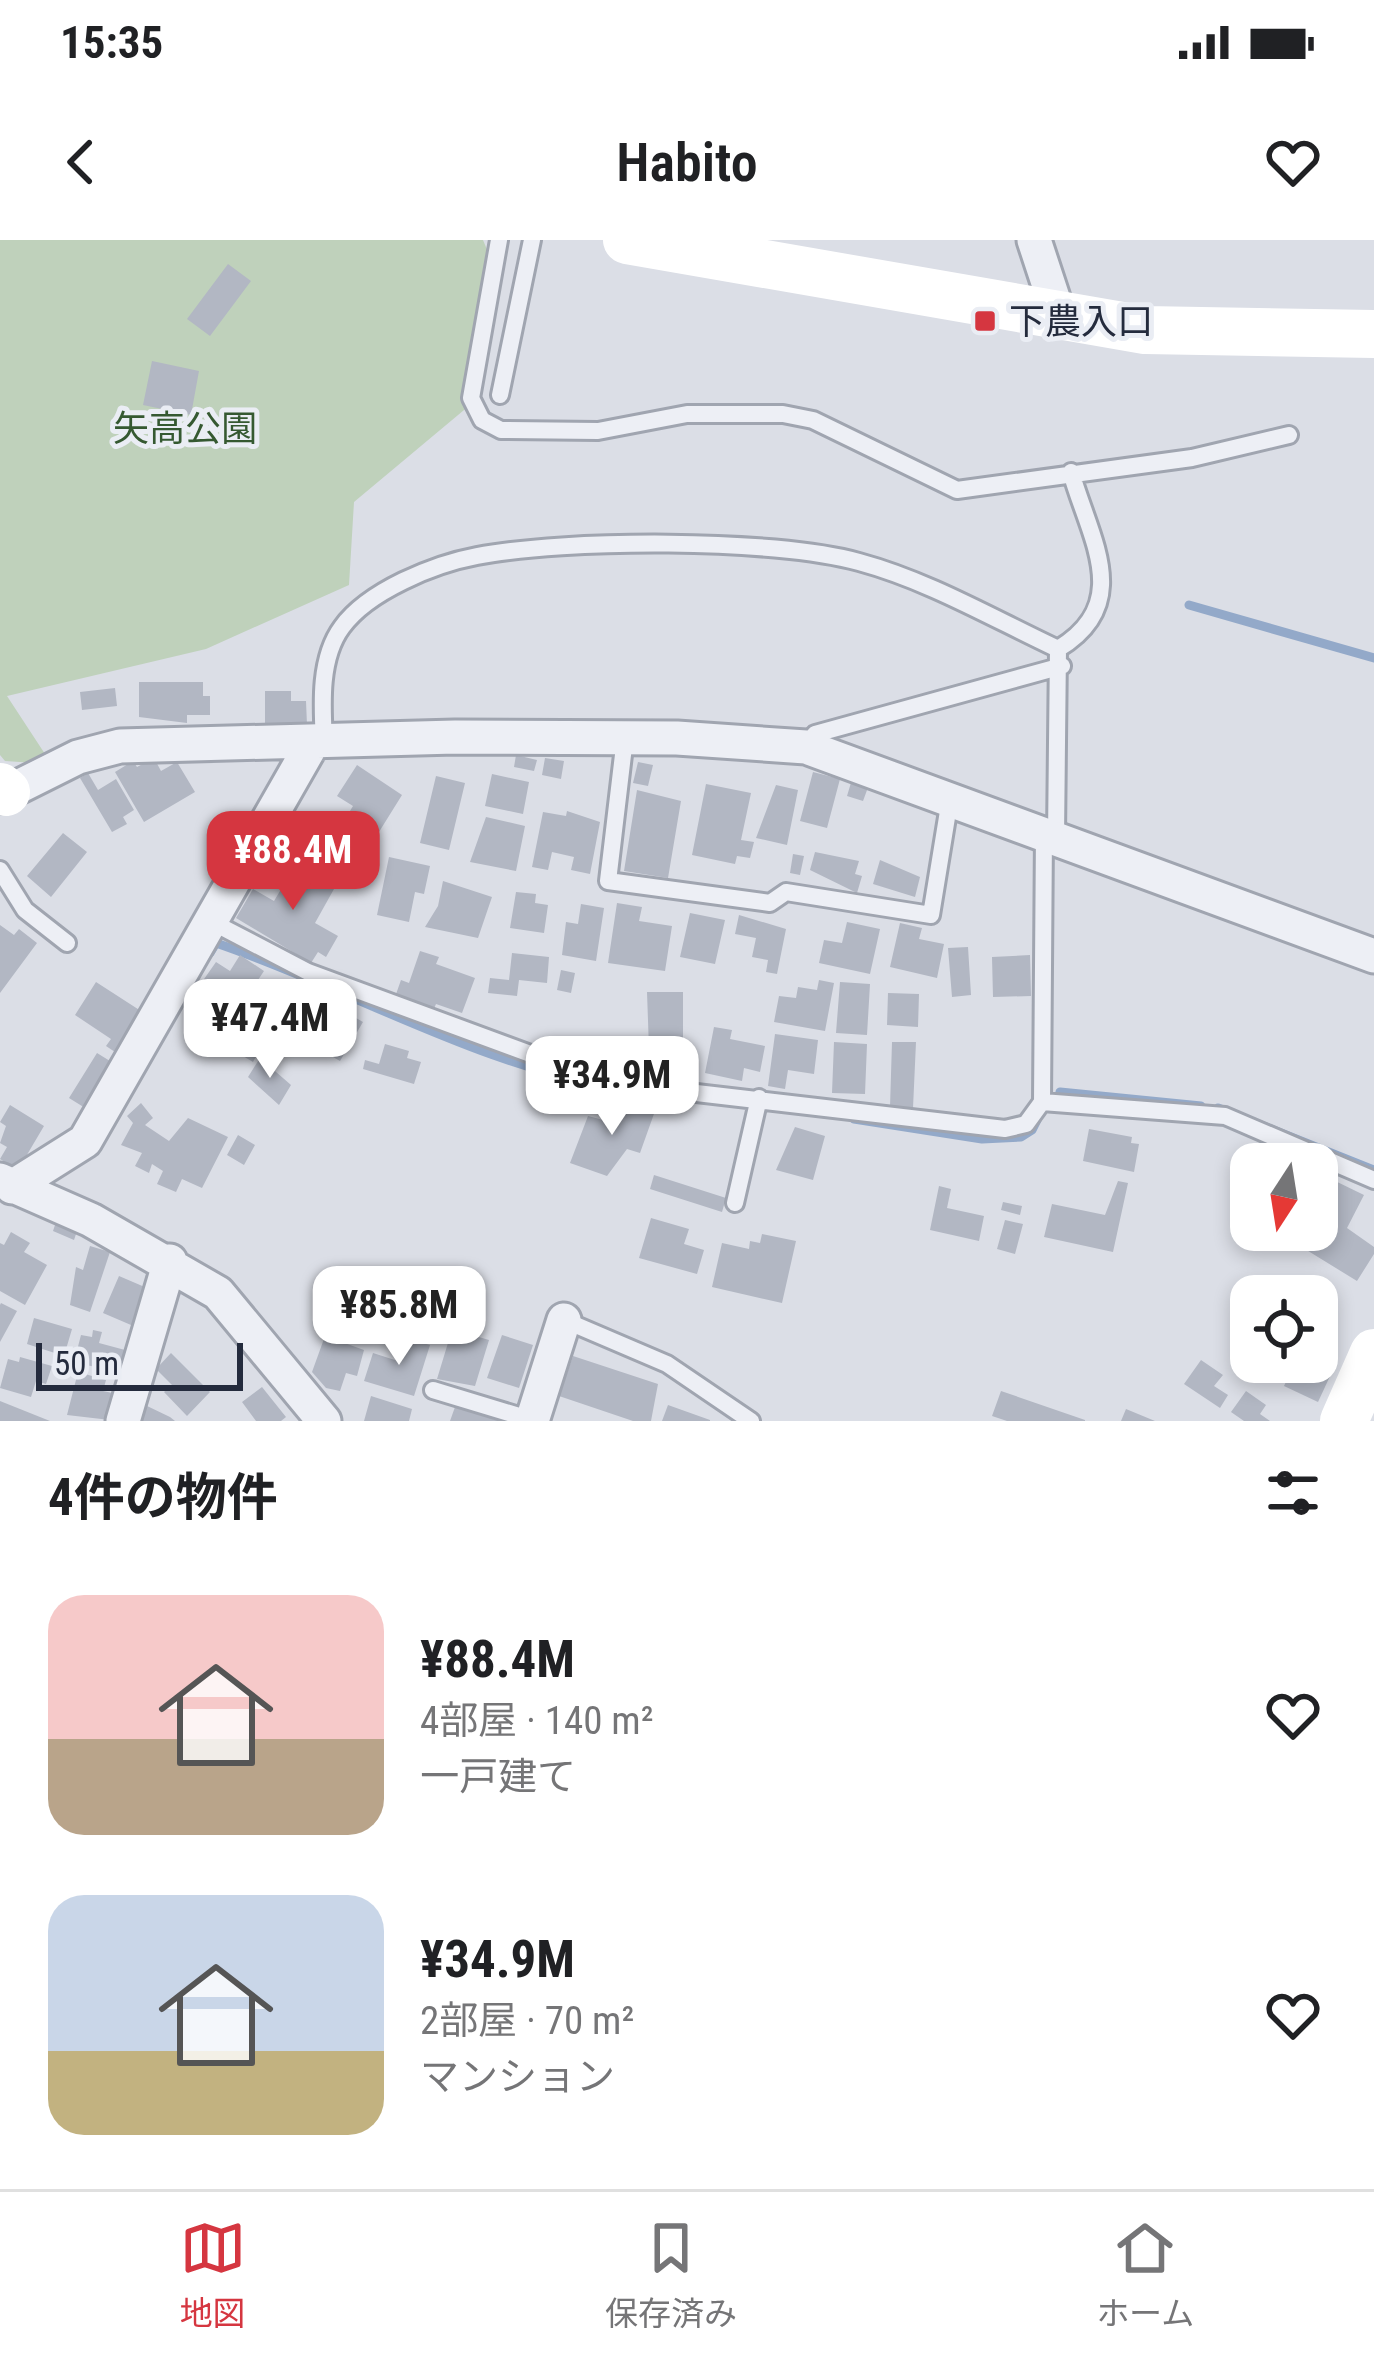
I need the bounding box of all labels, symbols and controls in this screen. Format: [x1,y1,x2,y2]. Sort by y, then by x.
text: 15:35 [60,16,163,69]
icon: back [48,129,114,195]
icon: heart [1260,129,1326,195]
text: Habito [616,131,758,194]
place label: 下農入口 [1009,301,1153,343]
marker: 下農入口 [972,308,998,334]
park label: 矢高公園 [113,408,257,450]
pin: ¥88.4M [195,811,391,913]
text: ¥88.4M [234,827,352,873]
pin: ¥47.4M [172,979,368,1081]
text: ¥47.4M [211,995,329,1041]
pin: ¥34.9M [514,1036,710,1138]
text: ¥34.9M [553,1052,671,1098]
north arrow [1230,1143,1338,1251]
map controls [1230,1143,1338,1383]
pin: ¥85.8M [301,1266,497,1368]
button: locate [1230,1275,1338,1383]
text: ¥85.8M [340,1282,458,1328]
scale bar [36,1337,243,1390]
text: 50 m [54,1344,119,1383]
icon: filters [1260,1460,1326,1526]
text: 4件の物件 [48,1468,278,1527]
text: ¥88.4M [420,1630,575,1689]
icon: home [144,1643,288,1787]
icon: heart [1260,1682,1326,1748]
text: 4部屋 · 140 m² [420,1698,654,1744]
text: 一戸建て [420,1754,576,1800]
text: ¥34.9M [420,1930,575,1989]
icon: home [144,1943,288,2087]
icon: heart [1260,1982,1326,2048]
text: 2部屋 · 70 m² [420,1998,634,2044]
text: マンション [420,2054,615,2100]
tab: 地図 [180,2215,246,2335]
tab: 保存済み [605,2215,737,2335]
tab: ホーム [1096,2215,1194,2335]

